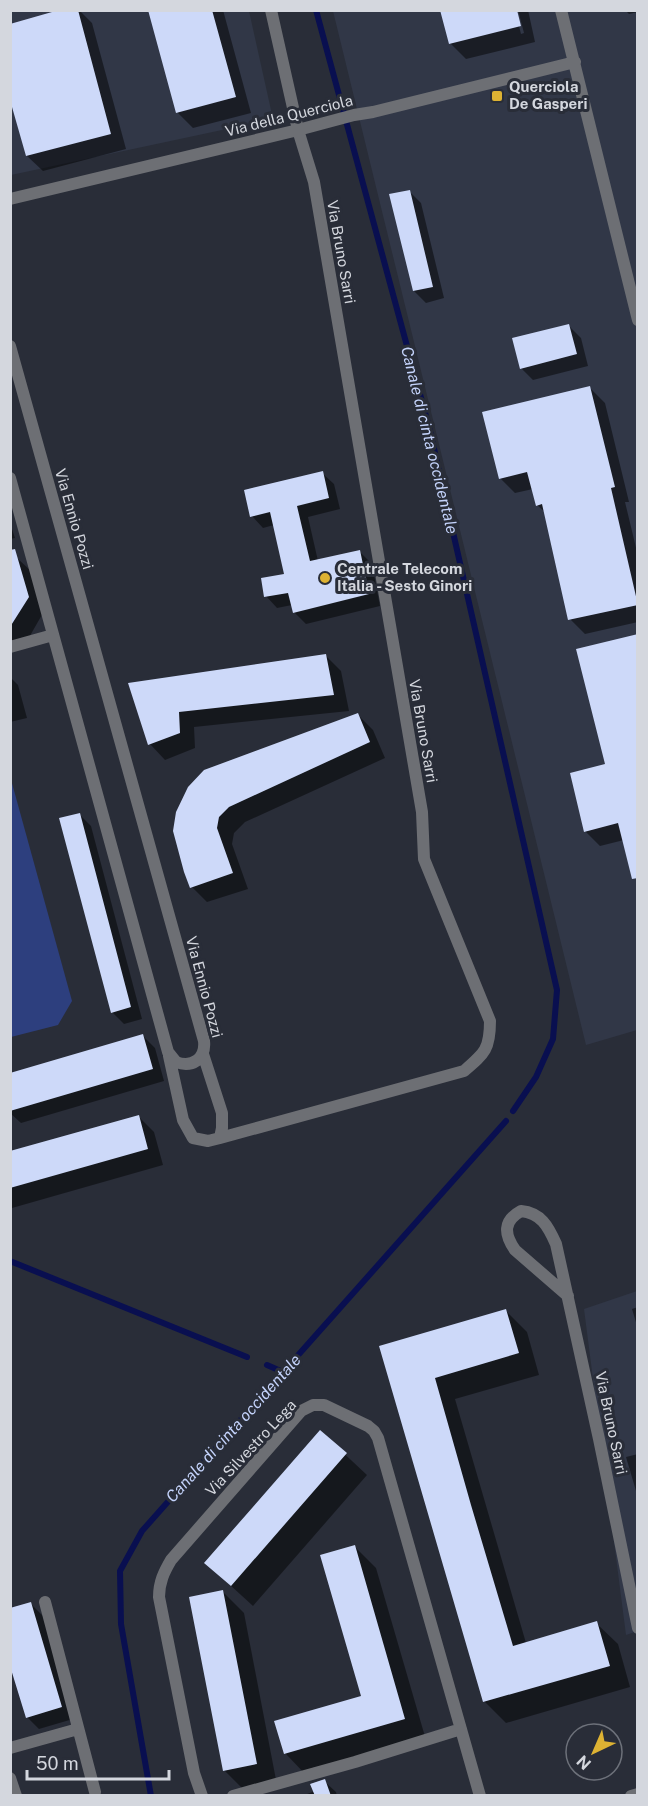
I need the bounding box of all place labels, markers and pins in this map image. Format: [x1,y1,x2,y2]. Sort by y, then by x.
place label: Querciola De Gasperi [509,78,587,112]
marker: Querciola De Gasperi [490,89,504,103]
place label: Centrale Telecom Italia - Sesto Ginori [337,560,472,594]
marker: Centrale Telecom Italia - Sesto Ginori [318,571,332,585]

